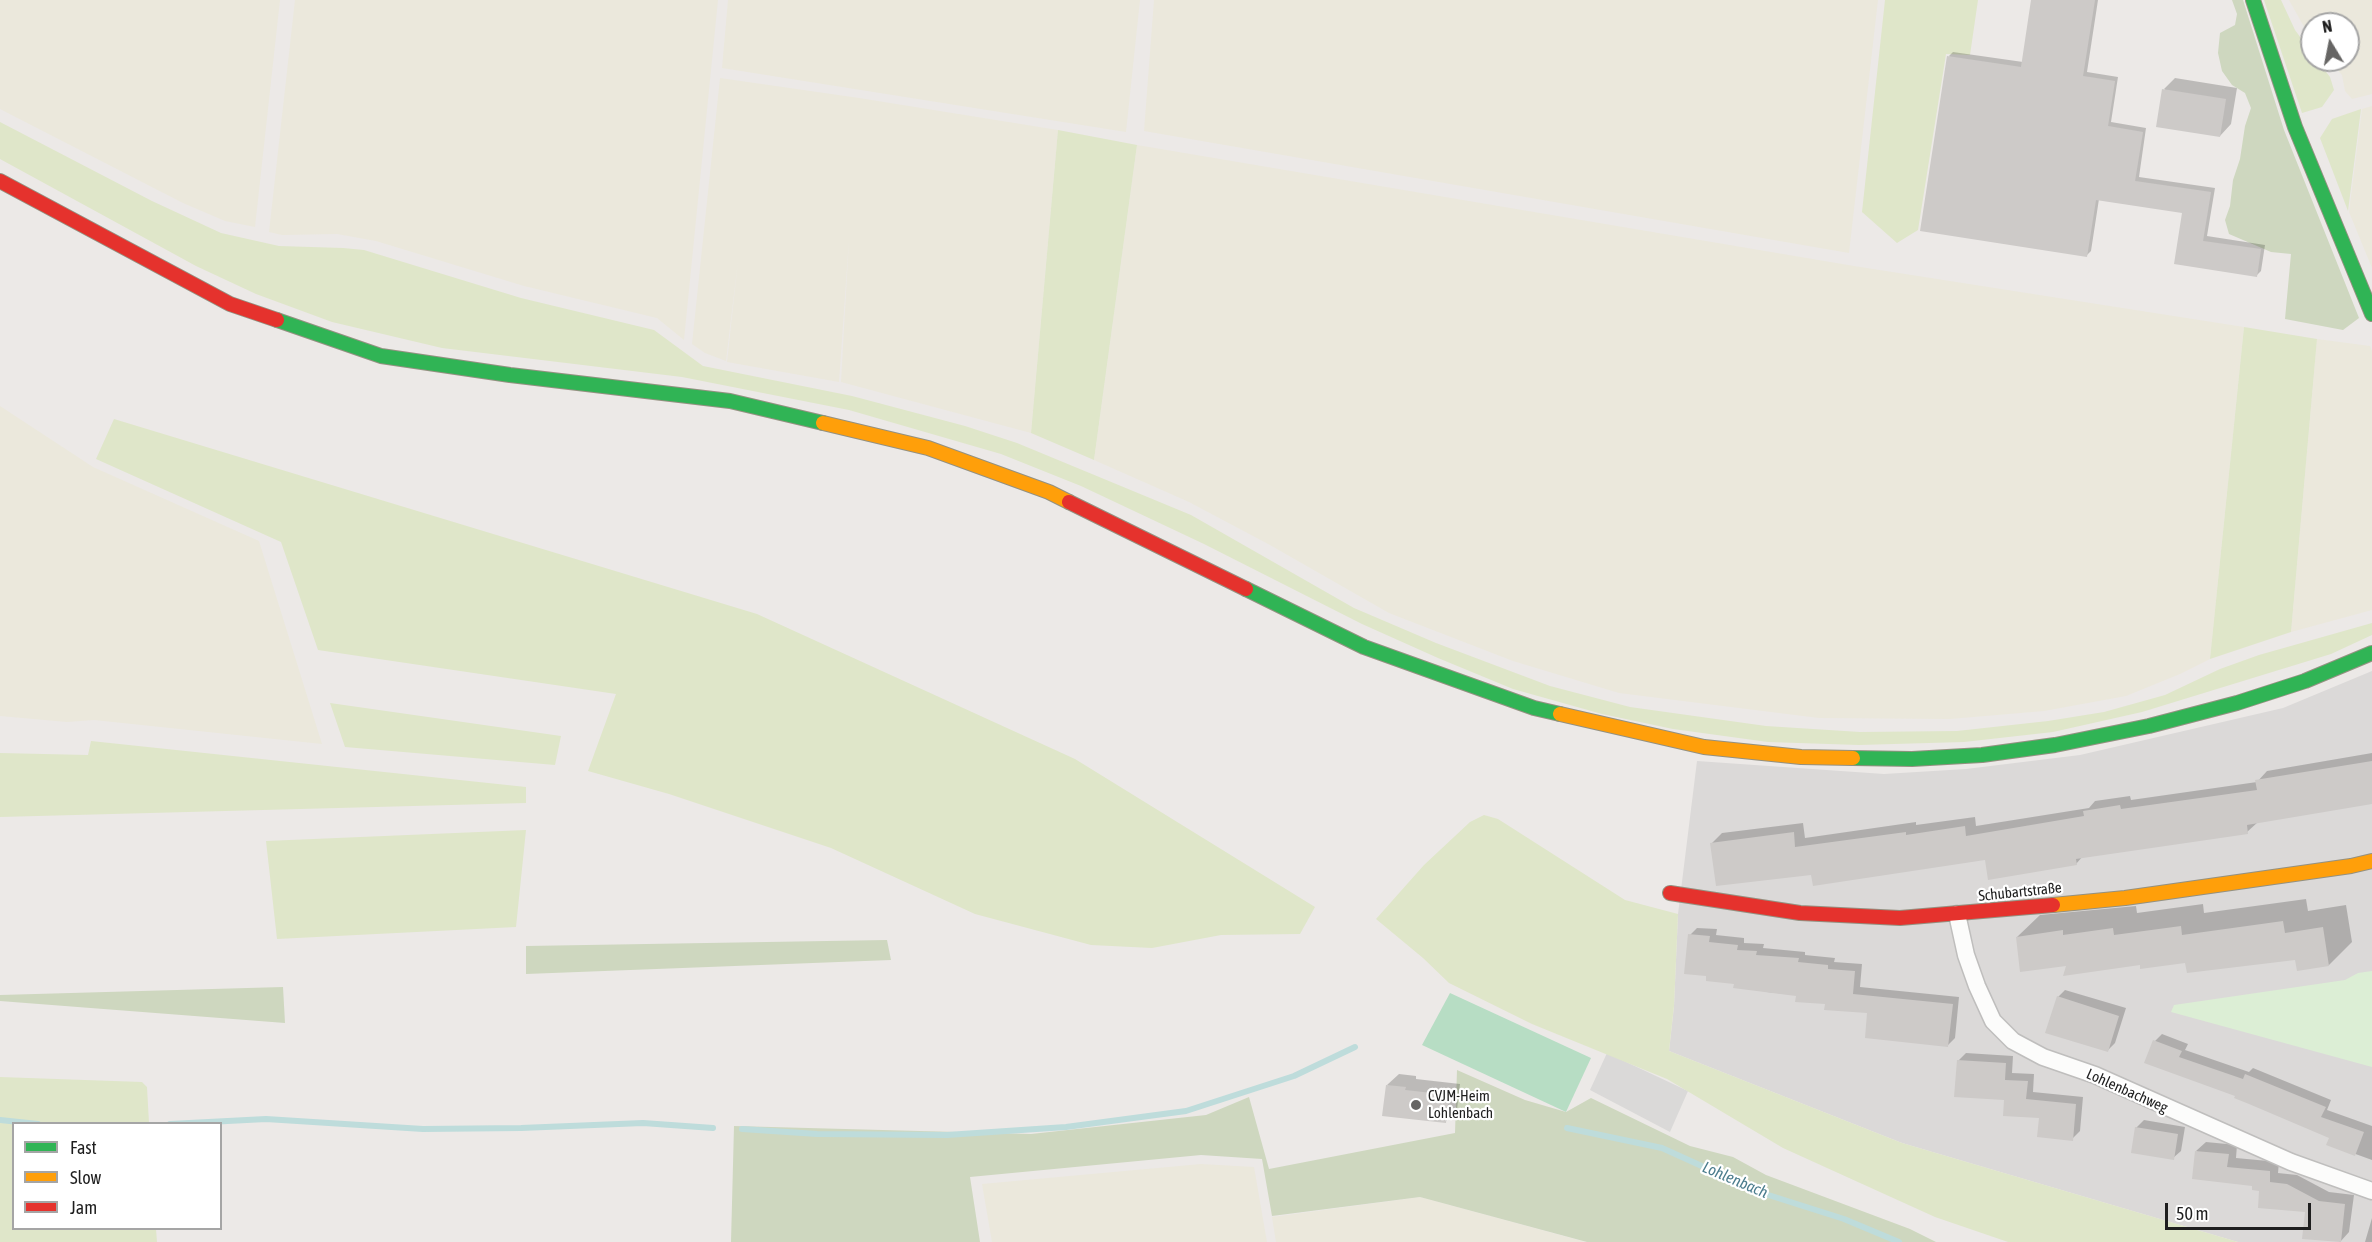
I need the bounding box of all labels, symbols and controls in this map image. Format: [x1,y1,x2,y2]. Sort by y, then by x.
north arrow [2300,12,2360,72]
text: N [2321,17,2333,36]
street label: Schubartstraße [1977,879,2063,905]
street label: Lohlenbachweg [2084,1065,2170,1117]
place label: CVJM-Heim Lohlenbach [1428,1087,1493,1122]
marker: CVJM-Heim Lohlenbach [1409,1098,1423,1112]
legend [12,1122,222,1230]
text: Fast [70,1137,97,1158]
water label: Lohlenbach [1699,1158,1771,1202]
text: Slow [70,1167,101,1188]
scale bar [2168,1191,2314,1229]
text: Jam [70,1197,97,1218]
text: 50 m [2176,1203,2208,1224]

